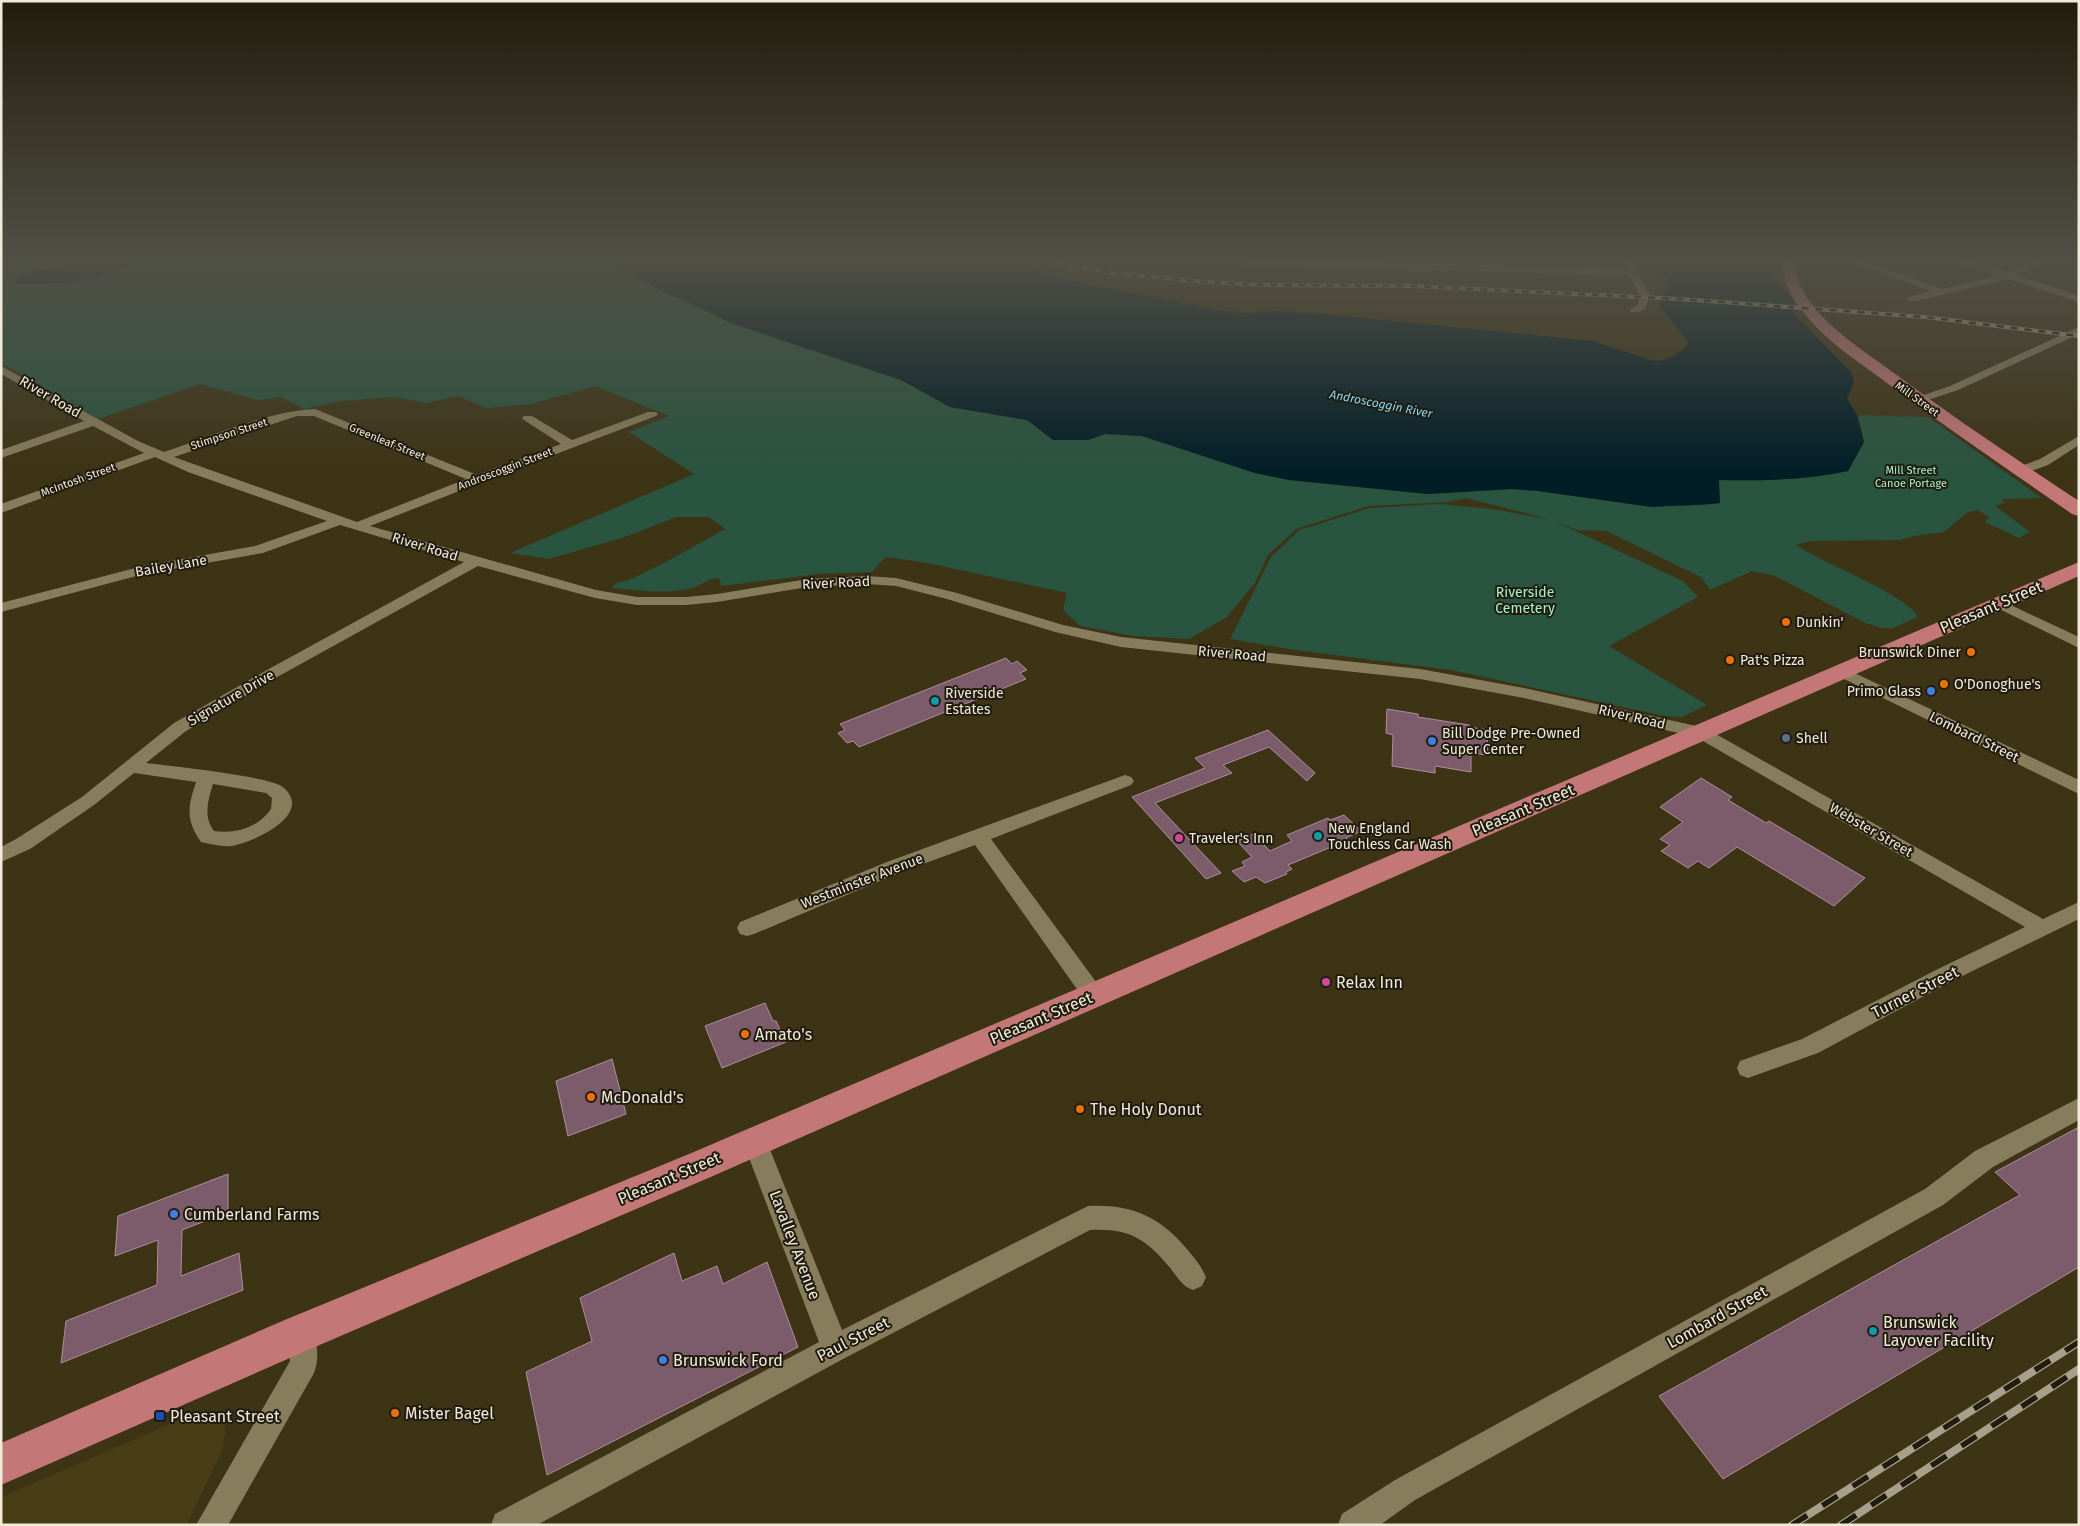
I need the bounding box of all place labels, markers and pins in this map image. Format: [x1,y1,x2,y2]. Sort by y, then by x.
place label: Dunkin' [1796,614,1844,631]
marker: Dunkin' [1780,616,1792,628]
place label: Brunswick Diner [1859,644,1962,661]
marker: Brunswick Diner [1965,646,1977,658]
place label: Pat's Pizza [1740,652,1805,669]
marker: Pat's Pizza [1724,654,1736,666]
place label: O'Donoghue's [1954,676,2041,693]
marker: O'Donoghue's [1938,678,1950,690]
place label: Primo Glass [1847,683,1921,700]
place label: Riverside Estates [945,685,1004,718]
marker: Primo Glass [1925,685,1937,697]
marker: Riverside Estates [929,695,941,707]
place label: Bill Dodge Pre-Owned Super Center [1442,725,1580,758]
place label: Shell [1796,730,1828,747]
marker: Shell [1780,732,1792,744]
marker: Bill Dodge Pre-Owned Super Center [1426,735,1438,747]
place label: New England Touchless Car Wash [1328,820,1452,853]
place label: Traveler's Inn [1189,830,1273,847]
marker: New England Touchless Car Wash [1312,830,1324,842]
marker: Traveler's Inn [1173,832,1185,844]
place label: Relax Inn [1336,973,1403,992]
marker: Relax Inn [1320,976,1332,988]
place label: Amato's [755,1025,812,1044]
marker: Amato's [739,1028,751,1040]
place label: McDonald's [601,1088,684,1107]
marker: McDonald's [585,1091,597,1103]
place label: The Holy Donut [1090,1100,1202,1119]
marker: The Holy Donut [1074,1103,1086,1115]
place label: Cumberland Farms [184,1205,320,1224]
marker: Cumberland Farms [168,1208,180,1220]
place label: Brunswick Layover Facility [1883,1313,1994,1350]
marker: Brunswick Layover Facility [1867,1325,1879,1337]
place label: Brunswick Ford [673,1351,783,1370]
marker: Brunswick Ford [657,1354,669,1366]
place label: Mister Bagel [405,1404,494,1423]
place label: Pleasant Street [170,1407,280,1426]
marker: Mister Bagel [389,1407,401,1419]
marker: Pleasant Street [154,1410,166,1422]

